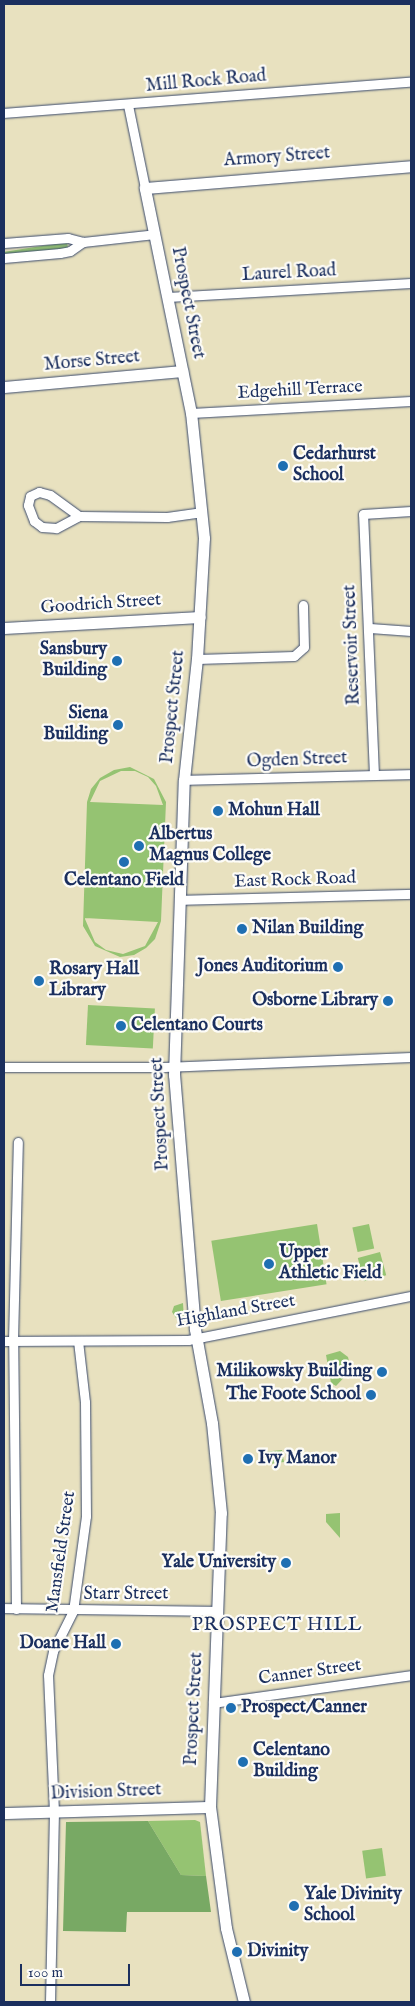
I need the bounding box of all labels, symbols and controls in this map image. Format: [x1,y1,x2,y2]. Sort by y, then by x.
street label: Mill Rock Road [145,66,267,98]
street label: Armory Street [223,144,331,172]
street label: Prospect Street [166,245,208,361]
street label: Laurel Road [241,261,337,287]
street label: Morse Street [43,347,141,377]
street label: Edgehill Terrace [237,377,363,405]
place label: Cedarhurst School [293,445,376,488]
marker: Cedarhurst School [277,460,289,472]
street label: Reservoir Street [340,584,366,706]
street label: Goodrich Street [40,590,162,620]
place label: Sansbury Building [40,640,107,682]
street label: Prospect Street [157,649,191,765]
marker: Sansbury Building [111,655,123,667]
place label: Siena Building [43,704,108,746]
marker: Siena Building [112,719,124,731]
street label: Ogden Street [246,748,348,774]
place label: Mohun Hall [228,800,320,822]
marker: Mohun Hall [212,805,224,817]
place label: Albertus Magnus College [149,825,271,868]
marker: Albertus Magnus College [133,840,145,852]
marker: Celentano Field [118,856,130,868]
street label: East Rock Road [234,868,356,894]
place label: Celentano Field [64,870,184,892]
place label: Nilan Building [252,918,363,940]
marker: Nilan Building [236,923,248,935]
place label: Jones Auditorium [197,956,328,978]
place label: Rosary Hall Library [49,960,139,1002]
marker: Jones Auditorium [332,961,344,973]
marker: Rosary Hall Library [33,975,45,987]
place label: Osborne Library [252,990,378,1012]
marker: Osborne Library [382,995,394,1007]
place label: Celentano Courts [131,1015,263,1037]
marker: Celentano Courts [115,1020,127,1032]
street label: Prospect Street [147,1057,175,1171]
place label: Upper Athletic Field [279,1243,381,1286]
marker: Upper Athletic Field [263,1258,275,1270]
street label: Highland Street [175,1291,297,1333]
place label: Milikowsky Building [216,1361,372,1383]
marker: Milikowsky Building [376,1366,388,1378]
place label: The Foote School [226,1384,361,1406]
marker: The Foote School [365,1389,377,1401]
place label: Ivy Manor [258,1448,337,1470]
marker: Ivy Manor [242,1453,254,1465]
street label: Mansfield Street [43,1490,81,1614]
place label: Yale University [161,1552,276,1574]
marker: Yale University [280,1557,292,1569]
street label: Starr Street [83,1584,169,1606]
district label: PROSPECT HILL [190,1615,364,1637]
place label: Doane Hall [19,1633,106,1655]
marker: Doane Hall [110,1638,122,1650]
street label: Prospect Street [181,1652,209,1766]
street label: Canner Street [257,1655,363,1691]
place label: Prospect/Canner [241,1697,367,1719]
marker: Prospect/Canner [225,1702,237,1714]
place label: Celentano Building [253,1741,330,1784]
marker: Celentano Building [237,1756,249,1768]
street label: Division Street [50,1780,162,1806]
place label: Yale Divinity School [304,1885,402,1928]
marker: Yale Divinity School [288,1900,300,1912]
place label: Divinity [247,1941,308,1963]
marker: Divinity [231,1946,243,1958]
scale bar [22,1954,132,1986]
text: 100 m [28,1963,63,1982]

